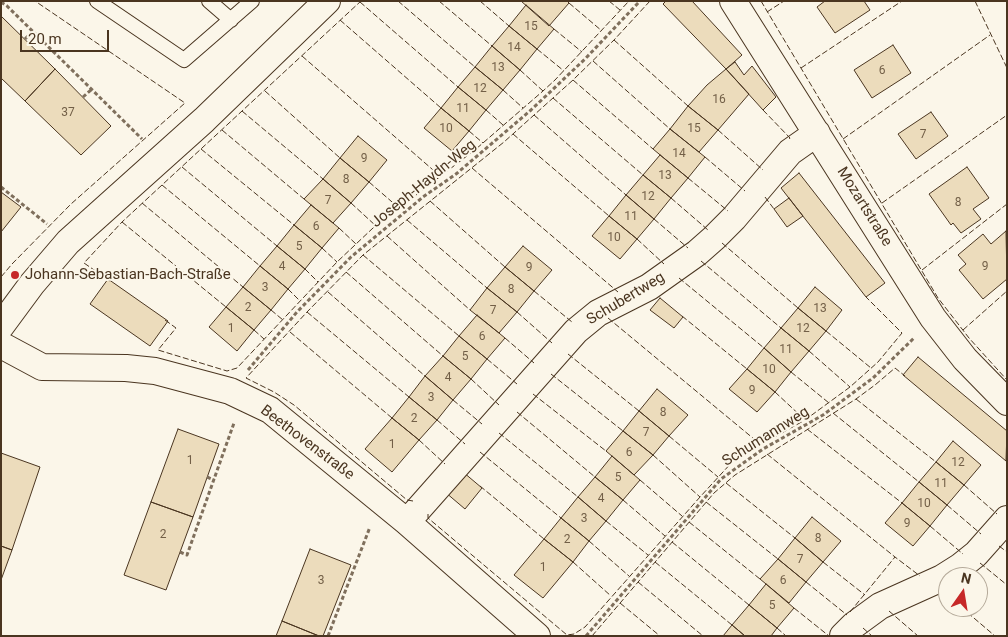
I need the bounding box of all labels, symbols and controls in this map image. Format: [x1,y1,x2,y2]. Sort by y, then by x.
scale bar [22,20,111,52]
house number: 15 [524,20,538,34]
text: 20 m [28,30,62,48]
house number: 14 [507,41,521,55]
house number: 13 [491,61,505,75]
house number: 6 [879,64,885,78]
house number: 12 [473,82,487,96]
house number: 16 [712,93,726,107]
house number: 11 [456,102,470,116]
house number: 37 [61,106,75,120]
house number: 10 [439,122,453,136]
house number: 15 [687,122,701,136]
house number: 7 [920,128,926,142]
street label: Joseph-Haydn-Weg [368,136,480,232]
house number: 14 [672,147,686,161]
house number: 9 [361,152,367,166]
street label: Mozartstraße [833,164,895,250]
house number: 13 [658,169,672,183]
house number: 8 [343,173,349,187]
house number: 12 [641,190,655,204]
house number: 7 [325,194,331,208]
house number: 8 [955,196,961,210]
house number: 11 [624,210,638,224]
house number: 6 [313,220,319,234]
house number: 10 [607,231,621,245]
house number: 5 [296,240,302,254]
house number: 4 [279,260,285,274]
house number: 9 [982,260,988,274]
house number: 9 [526,261,532,275]
place label: Johann-Sebastian-Bach-Straße [25,266,231,284]
marker: Johann-Sebastian-Bach-Straße [9,269,21,281]
street label: Schubertweg [584,269,668,329]
house number: 3 [262,281,268,295]
house number: 8 [508,283,514,297]
house number: 2 [245,301,251,315]
house number: 13 [813,302,827,316]
house number: 7 [490,304,496,318]
house number: 1 [228,322,234,336]
house number: 12 [796,322,810,336]
house number: 6 [479,330,485,344]
house number: 11 [779,343,793,357]
house number: 5 [462,350,468,364]
house number: 10 [762,363,776,377]
house number: 4 [445,371,451,385]
house number: 9 [749,384,755,398]
house number: 3 [428,391,434,405]
street label: Beethovenstraße [257,402,357,484]
street label: Schumannweg [719,403,813,471]
house number: 8 [660,406,666,420]
house number: 2 [411,412,417,426]
house number: 7 [643,426,649,440]
house number: 1 [389,438,395,452]
house number: 6 [626,446,632,460]
house number: 1 [187,454,193,468]
house number: 12 [951,456,965,470]
house number: 5 [615,471,621,485]
house number: 11 [934,477,948,491]
house number: 4 [598,492,604,506]
house number: 10 [917,497,931,511]
house number: 3 [581,512,587,526]
house number: 9 [904,517,910,531]
house number: 2 [160,528,166,542]
house number: 8 [815,532,821,546]
house number: 2 [564,533,570,547]
house number: 7 [797,553,803,567]
house number: 1 [540,561,546,575]
north arrow [938,567,988,617]
text: N [960,569,973,587]
house number: 3 [318,574,324,588]
house number: 6 [780,574,786,588]
house number: 5 [769,599,775,613]

